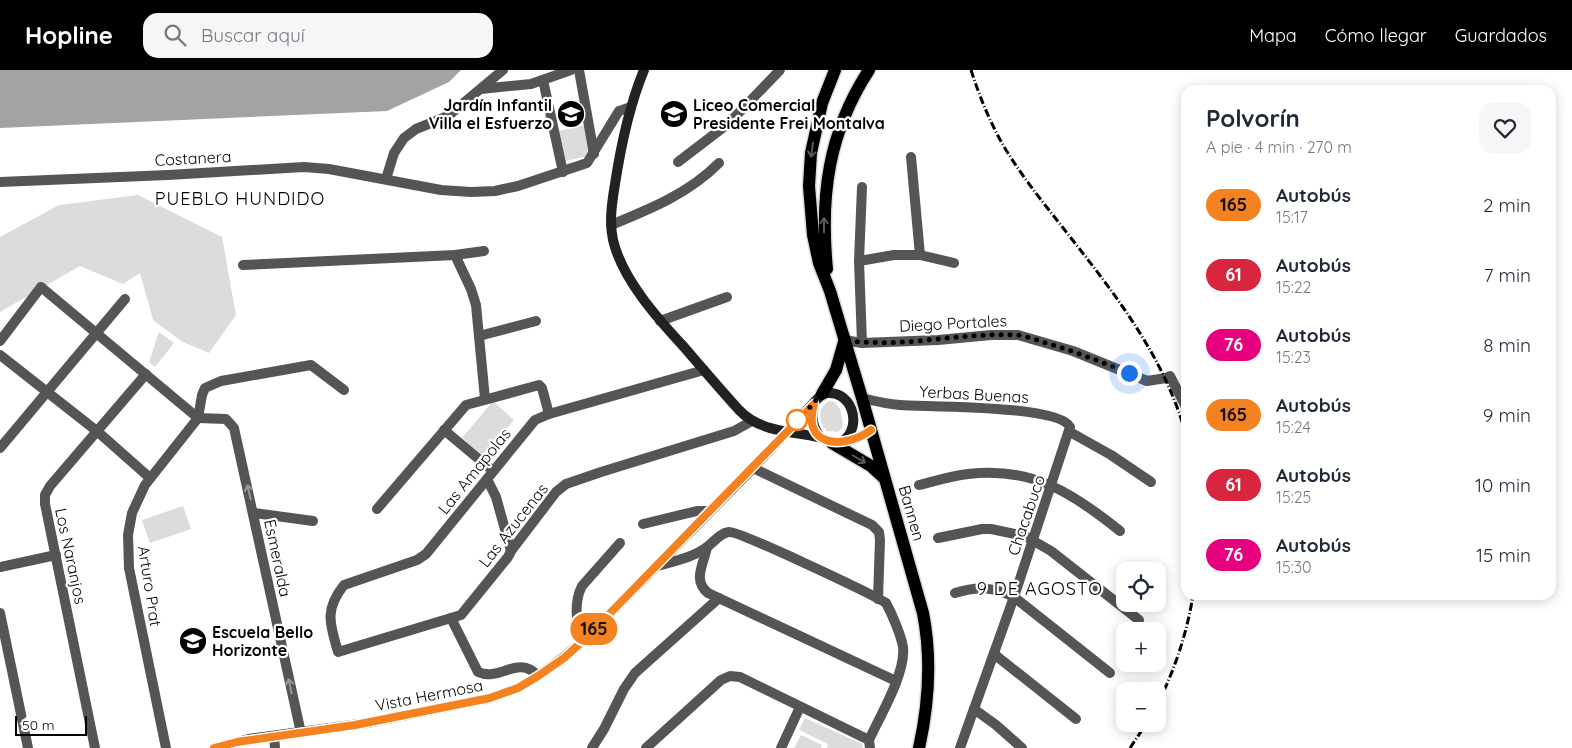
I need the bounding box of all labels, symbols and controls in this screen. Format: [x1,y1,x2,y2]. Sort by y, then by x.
search box [143,13,493,58]
text: Hopline [25,20,113,50]
icon: search [161,21,189,49]
text: Buscar aquí [201,23,305,47]
text: Mapa [1249,24,1297,47]
text: Cómo llegar [1325,24,1427,47]
text: Guardados [1455,24,1547,47]
place label: Jardín Infantil Villa el Esfuerzo [429,95,552,133]
place label: Liceo Comercial Presidente Frei Montalva [693,95,885,133]
school or university icon: Jardín Infantil Villa el Esfuerzo [556,99,586,129]
school or university icon: Liceo Comercial Presidente Frei Montalva [659,99,689,129]
button: heart [1479,102,1531,154]
text: Polvorín [1206,103,1300,133]
text: A pie · 4 min · 270 m [1206,137,1352,157]
one-way arrow [806,142,816,158]
street label: Costanera [154,146,232,170]
text: Autobús [1276,183,1351,207]
district label: PUEBLO HUNDIDO [155,187,325,210]
text: 165 [1220,193,1247,216]
text: 2 min [1483,193,1531,217]
text: 15:17 [1276,207,1308,227]
one-way arrow [819,218,829,234]
text: Autobús [1276,253,1351,277]
text: 61 [1225,263,1242,286]
text: 7 min [1484,263,1531,287]
text: 15:22 [1276,277,1311,297]
street label: Diego Portales [899,310,1007,336]
text: Autobús [1276,323,1351,347]
text: 76 [1224,333,1243,356]
text: 8 min [1483,333,1531,357]
text: 15:23 [1276,347,1311,367]
your location [1117,361,1142,386]
street label: Yerbas Buenas [919,381,1029,407]
text: Autobús [1276,393,1351,417]
text: 165 [1220,403,1247,426]
text: 9 min [1483,403,1531,427]
unlabelled marker [786,409,808,431]
text: 15:24 [1276,417,1311,437]
street label: Las Amapolas [433,424,515,518]
one-way arrow [851,455,866,465]
text: Autobús [1276,463,1351,487]
street label: Chacabuco [1003,472,1049,558]
text: 61 [1225,473,1242,496]
text: 10 min [1475,473,1531,497]
street label: Las Azucenas [474,479,552,571]
street label: Bannen [895,483,929,543]
one-way arrow [244,485,253,501]
text: 15:25 [1276,487,1311,507]
street label: Los Naranjos [51,506,91,606]
street label: Esmeralda [260,517,296,599]
text: Autobús [1276,533,1351,557]
text: 76 [1224,543,1243,566]
text: 15 min [1476,543,1531,567]
street label: Arturo Prat [134,544,166,628]
text: 15:30 [1276,557,1312,577]
map controls [1116,562,1166,732]
button: locate [1116,562,1166,612]
district label: 9 DE AGOSTO [977,577,1103,600]
line badge: 165 [565,613,623,645]
text: 165 [580,617,608,640]
place label: Escuela Bello Horizonte [212,622,313,660]
button: + [1116,622,1166,672]
school or university icon: Escuela Bello Horizonte [178,626,208,656]
street label: Vista Hermosa [373,675,485,715]
one-way arrow [285,678,294,694]
button: − [1116,682,1166,732]
scale bar [15,713,88,736]
text: 50 m [22,716,55,734]

